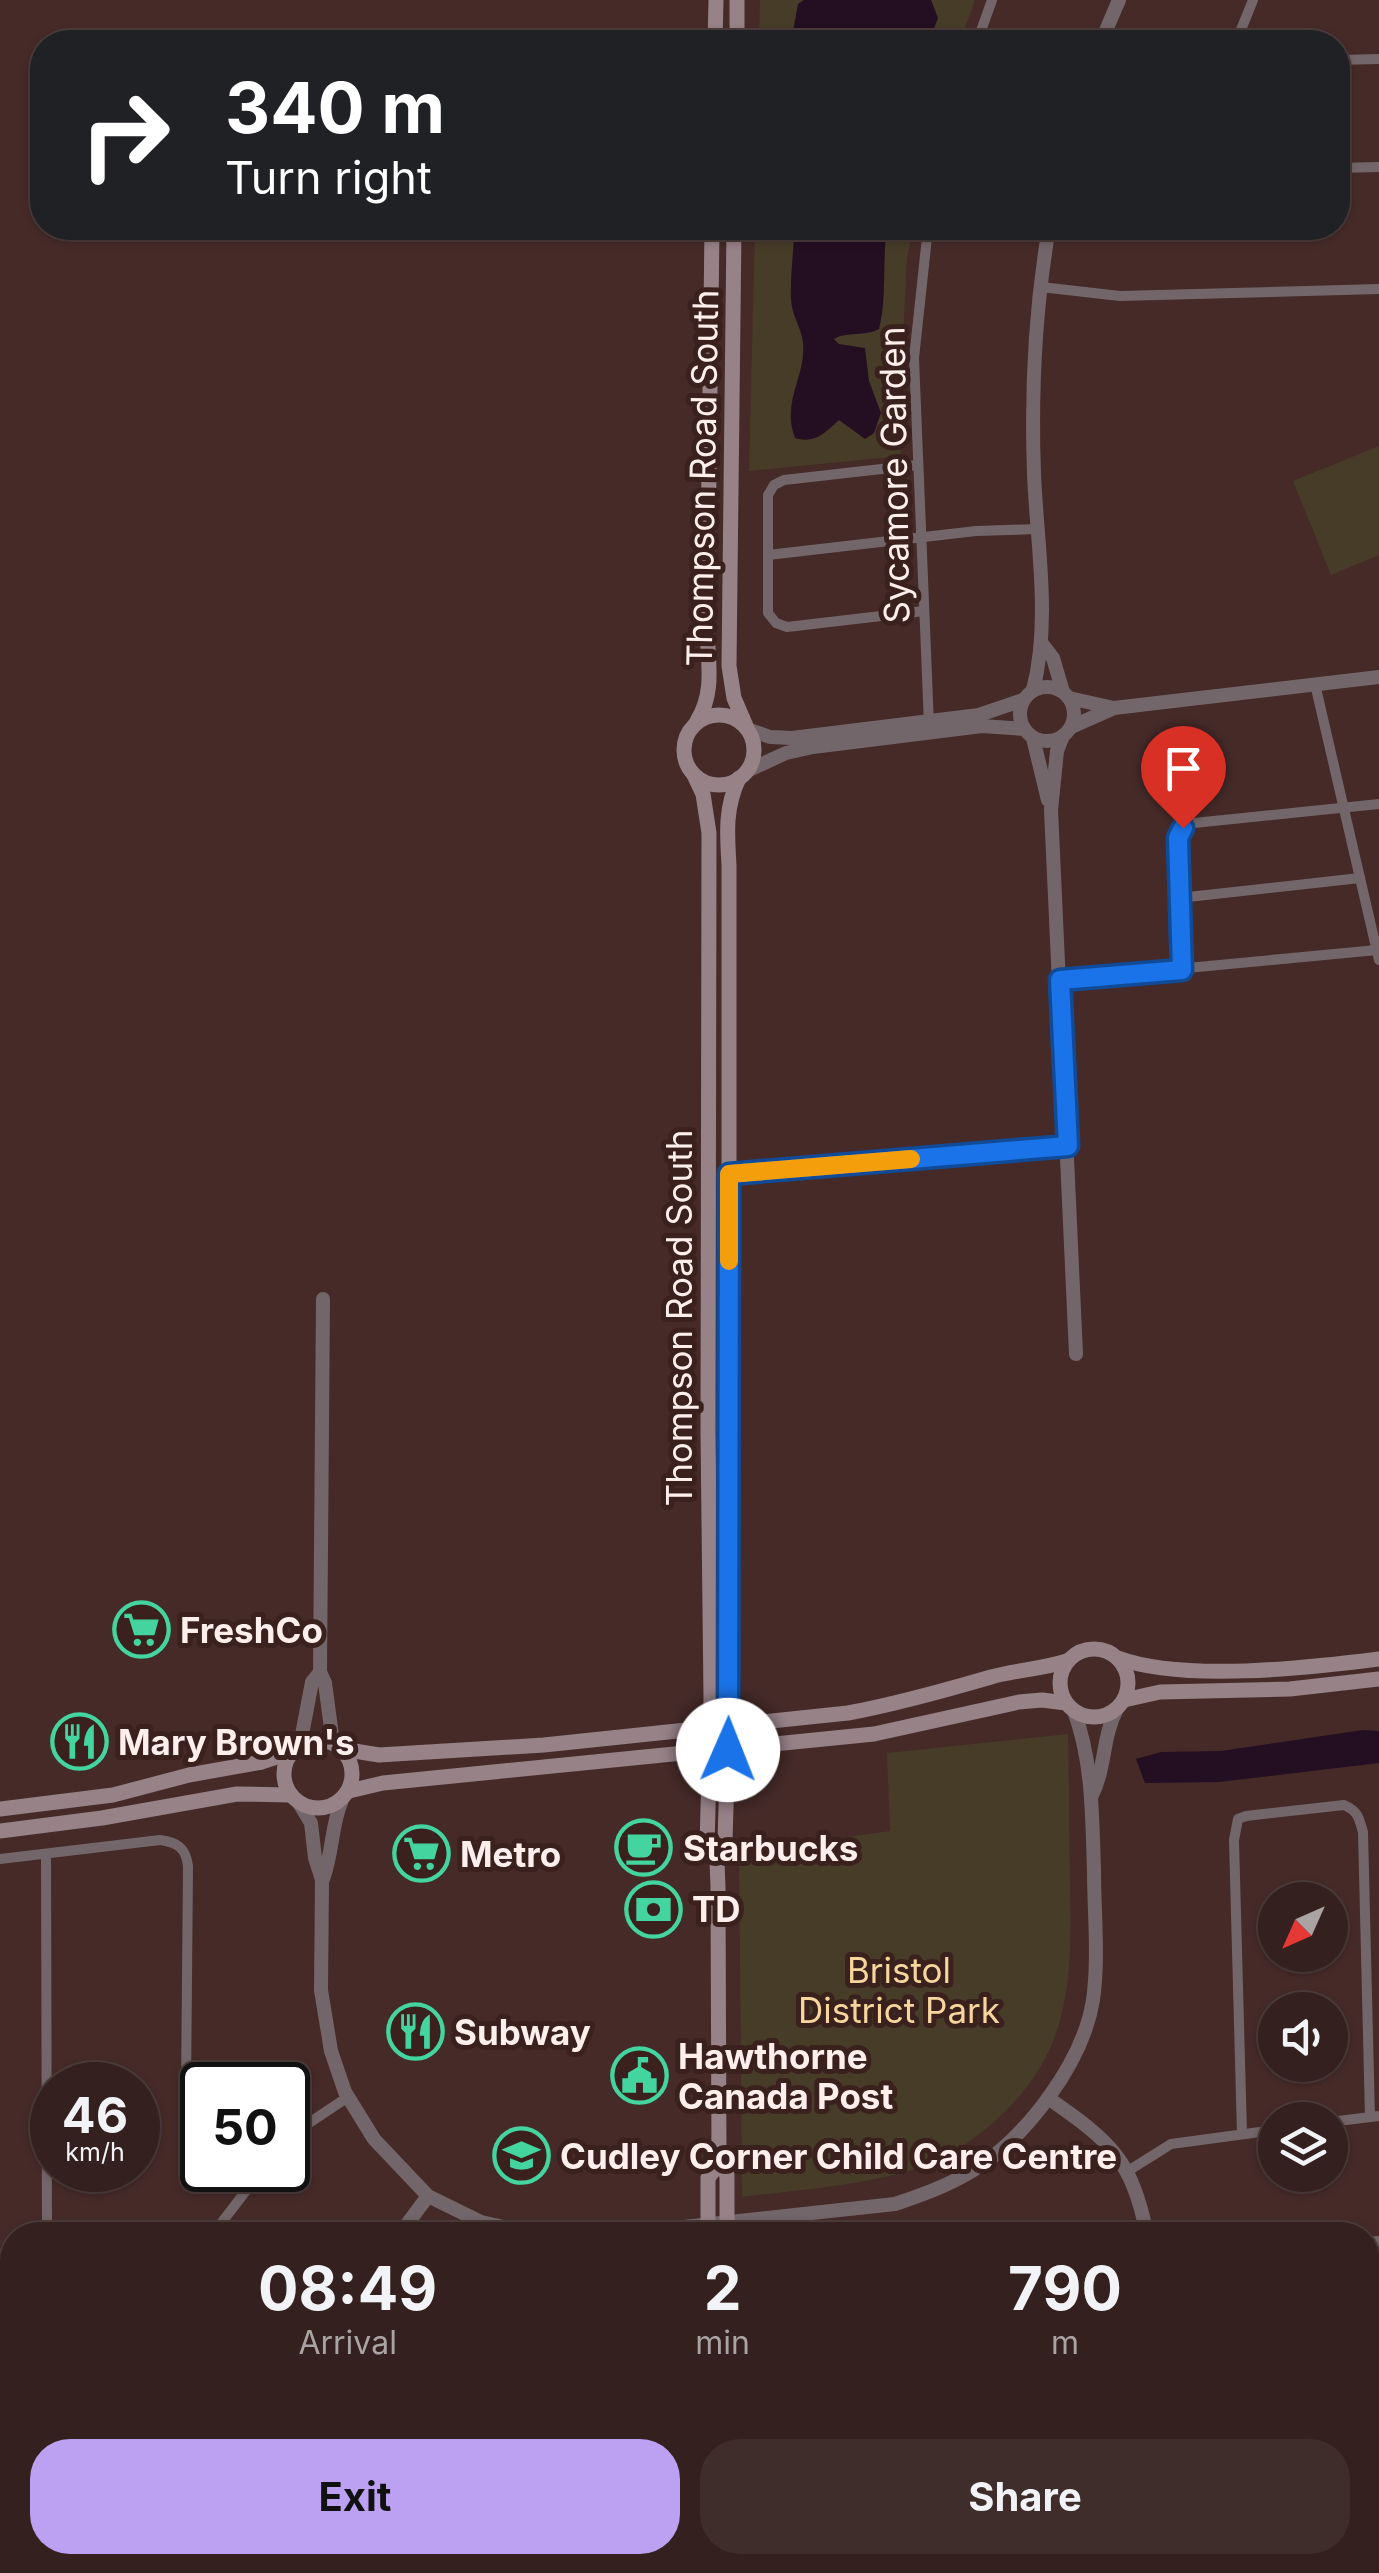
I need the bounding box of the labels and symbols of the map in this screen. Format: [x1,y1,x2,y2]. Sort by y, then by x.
street label: Thompson Road South [678,289,726,667]
street label: Sycamore Garden [870,326,918,624]
pin [1141,726,1226,829]
street label: Thompson Road South [658,1130,700,1506]
supermarket icon: FreshCo [111,1600,171,1660]
place label: FreshCo [180,1609,323,1651]
position arrow [676,1698,780,1802]
restaurant icon: Mary Brown's [49,1712,109,1772]
place label: Mary Brown's [118,1721,355,1763]
cafe icon: Starbucks [614,1818,674,1878]
supermarket icon: Metro [391,1824,451,1884]
place label: Starbucks [683,1827,858,1869]
place label: Metro [460,1833,561,1875]
bank icon: TD [623,1879,683,1939]
north arrow [1258,1882,1348,1972]
place label: TD [692,1888,741,1930]
park label: Bristol District Park [798,1949,1000,2031]
restaurant icon: Subway [385,2002,445,2062]
place label: Subway [454,2011,591,2053]
place label: Hawthorne Canada Post [678,2035,893,2117]
public building icon: Hawthorne Canada Post [609,2046,669,2106]
speed limit sign: 50 [180,2062,310,2192]
school or university icon: Cudley Corner Child Care Centre [491,2126,551,2186]
place label: Cudley Corner Child Care Centre [560,2135,1117,2177]

